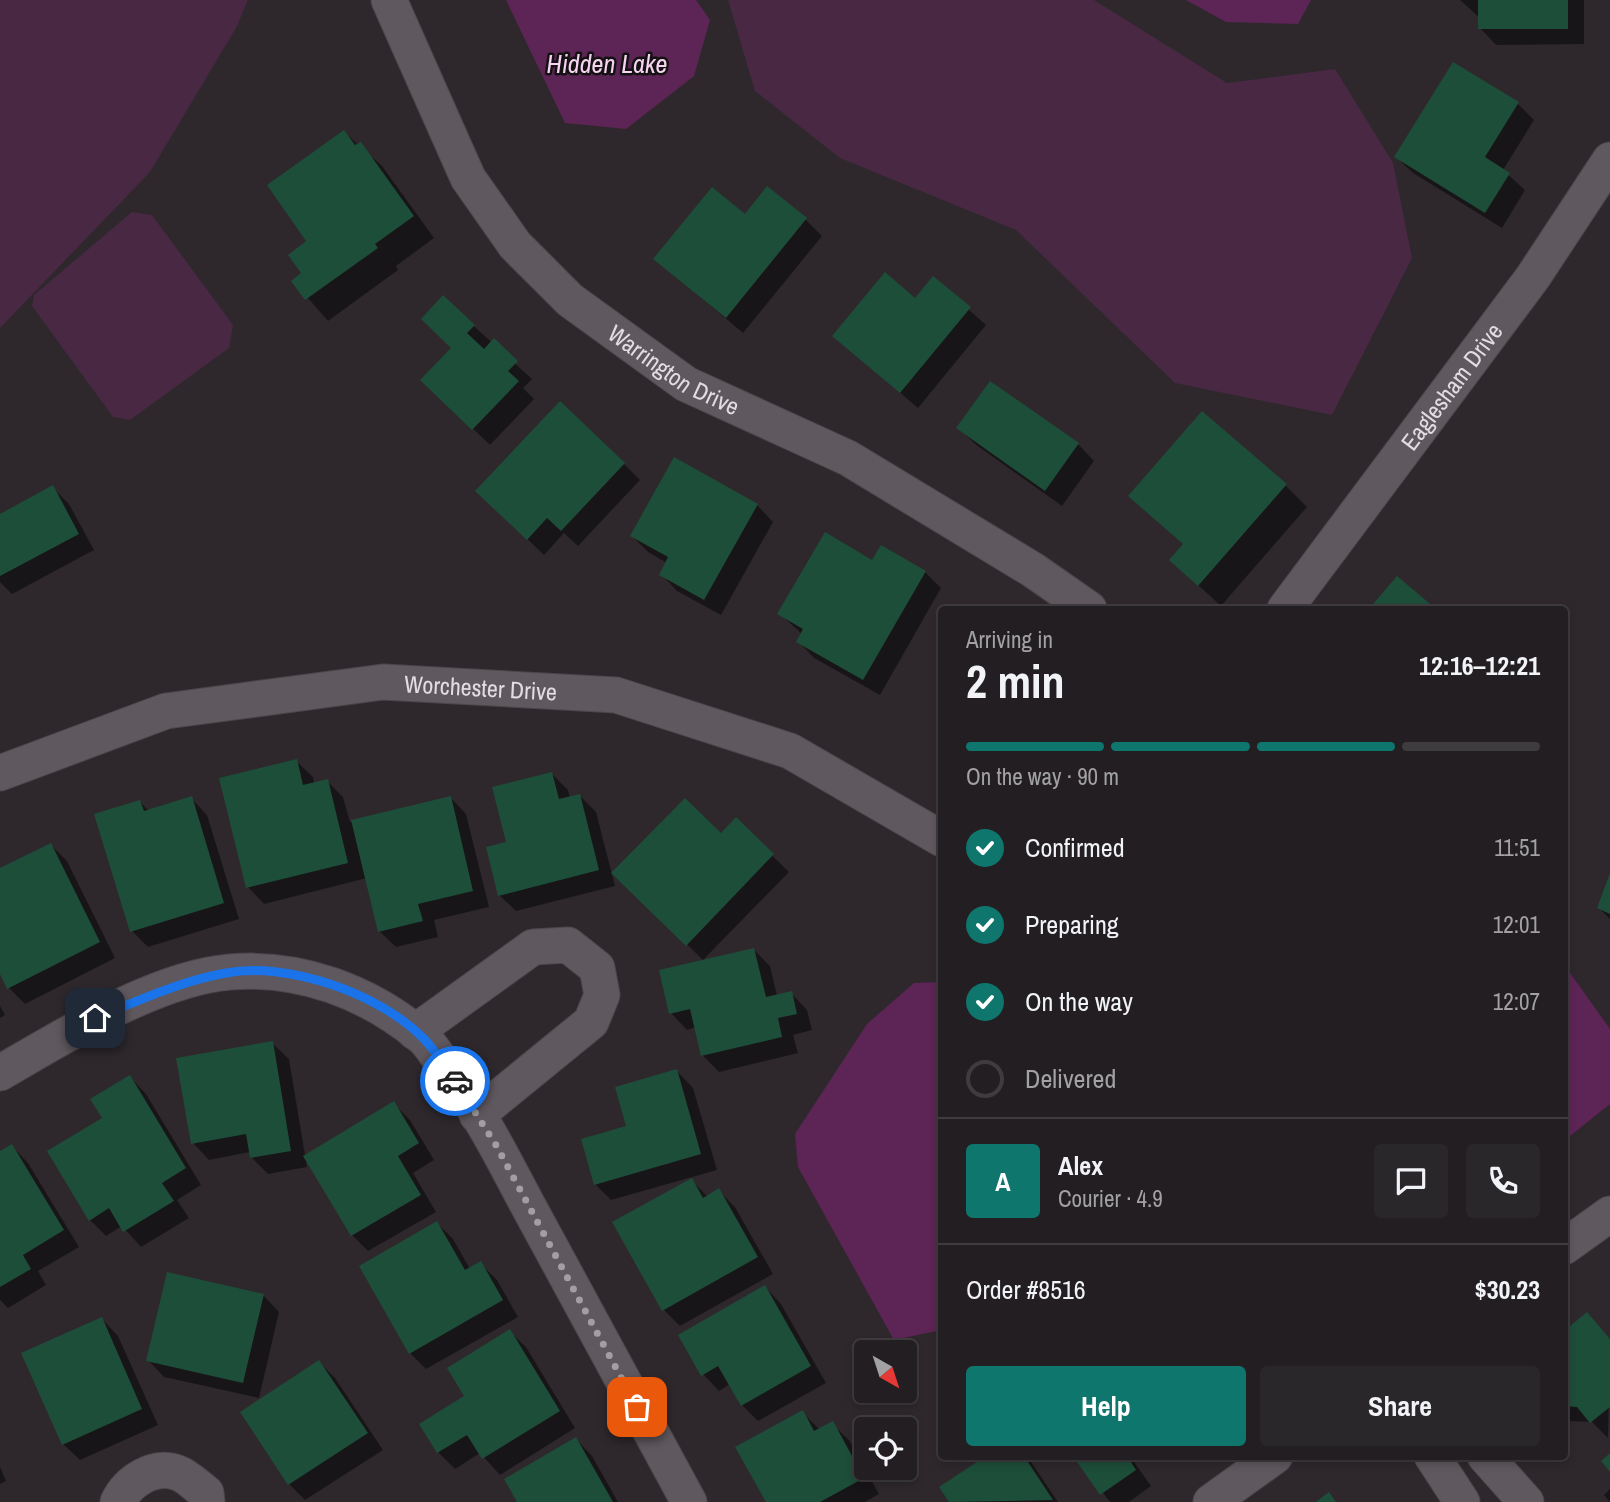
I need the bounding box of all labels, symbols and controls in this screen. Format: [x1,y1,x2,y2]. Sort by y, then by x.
water label: Hidden Lake [547,46,667,81]
street label: Eaglesham Drive [1393,316,1509,456]
street label: Warrington Drive [602,317,745,422]
text: Arriving in [966,624,1053,655]
text: 12:16–12:21 [1419,648,1540,683]
text: 2 min [966,650,1065,712]
street label: Worchester Drive [403,667,558,708]
text: On the way · 90 m [966,761,1119,792]
icon: check [966,829,1004,867]
text: Confirmed [1025,830,1125,865]
text: 11:51 [1494,832,1540,863]
icon: check [966,906,1004,944]
text: Preparing [1025,907,1119,942]
text: 12:01 [1493,909,1540,940]
icon: check [966,983,1004,1021]
text: On the way [1025,984,1133,1019]
text: 12:07 [1493,986,1540,1017]
pin [65,988,125,1048]
icon: home [76,999,114,1037]
courier [420,1046,490,1116]
text: Delivered [1025,1061,1116,1096]
icon: car [436,1062,474,1100]
button: chat [1374,1144,1448,1218]
button: phone [1466,1144,1540,1218]
text: Alex [1058,1148,1103,1183]
text: A [995,1164,1011,1199]
text: Courier · 4.9 [1058,1183,1163,1214]
text: Order #8516 [966,1272,1086,1307]
text: $30.23 [1475,1272,1540,1307]
north arrow [854,1340,917,1404]
map controls [854,1340,917,1480]
button: Help [966,1366,1246,1446]
button: Share [1260,1366,1540,1446]
pin [607,1377,667,1437]
icon: bag [618,1388,656,1426]
button: locate [854,1417,917,1480]

